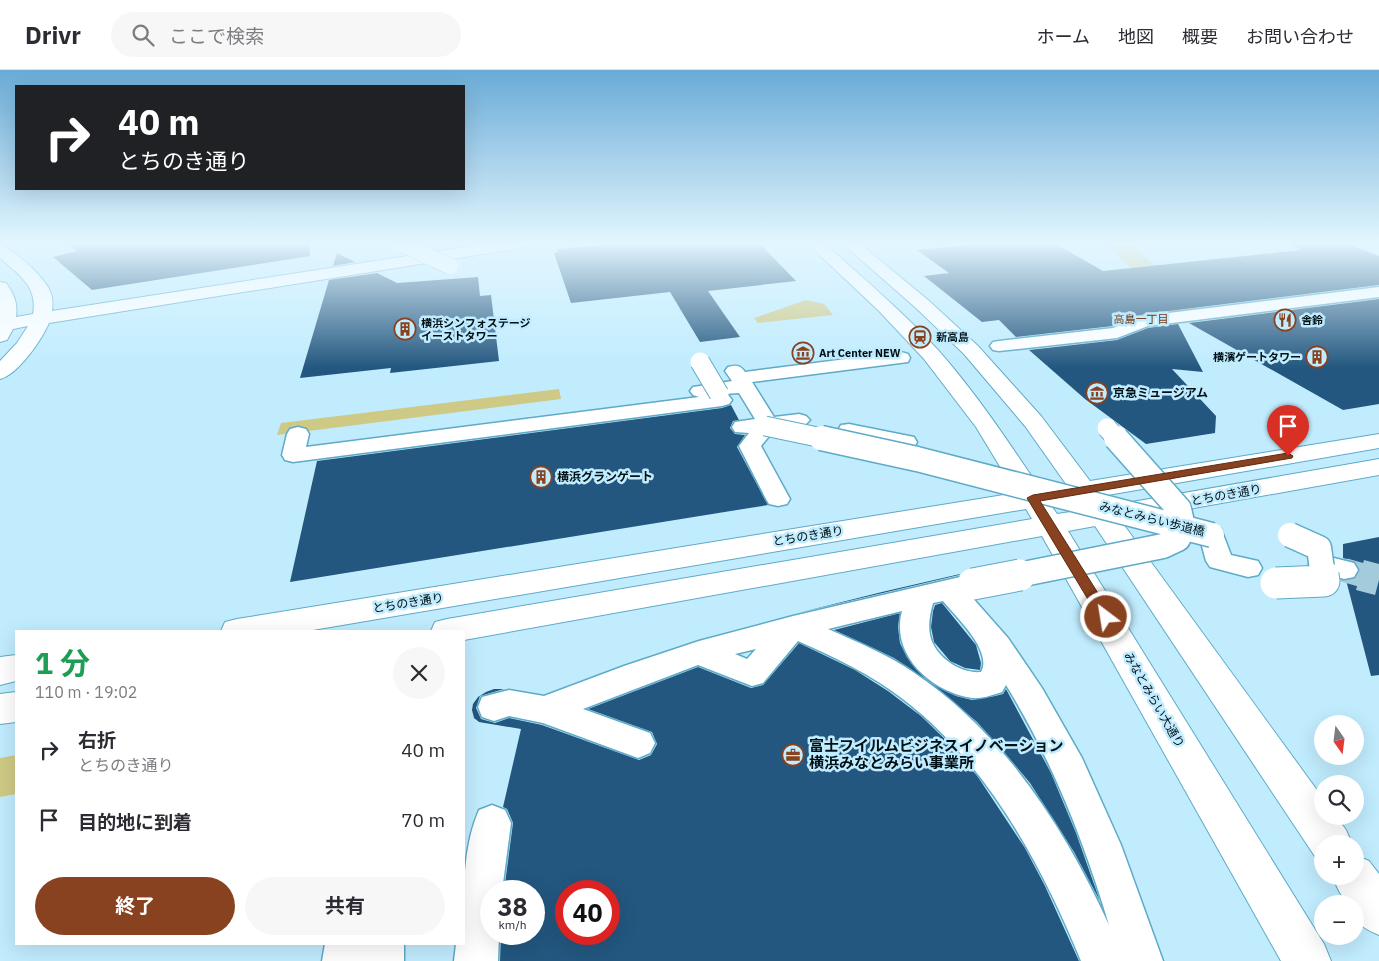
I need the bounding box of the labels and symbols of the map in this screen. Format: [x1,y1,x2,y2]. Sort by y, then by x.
restaurant icon: 舎鈴 [1273,308,1297,332]
district label: 高島一丁目 [1114,312,1169,326]
place label: 舎鈴 [1301,313,1323,327]
place label: 横浜シンフォステージ イーストタワー [421,316,530,343]
building icon: 横浜シンフォステージ イーストタワー [393,317,417,341]
station icon: 新高島 [908,325,932,349]
place label: 新高島 [936,330,969,344]
museum icon: Art Center NEW [791,341,815,365]
building icon: 横濱ゲートタワー [1305,345,1329,369]
place label: Art Center NEW [819,346,901,360]
place label: 横濱ゲートタワー [1213,350,1301,364]
museum icon: 京急ミュージアム [1085,381,1109,405]
place label: 京急ミュージアム [1113,385,1208,400]
pin [1267,405,1309,456]
building icon: 横浜グランゲート [529,465,553,489]
place label: 横浜グランゲート [557,469,653,484]
street label: とちのき通り [1189,481,1262,508]
street label: みなとみらい歩道橋 [1098,498,1206,539]
street label: とちのき通り [771,522,844,549]
street label: とちのき通り [371,589,444,616]
position arrow [1079,590,1131,642]
street label: みなとみらい大通り [1121,649,1188,750]
north arrow [1314,715,1364,765]
place label: 富士フイルムビジネスイノベーション 横浜みなとみらい事業所 [809,736,1063,772]
office icon: 富士フイルムビジネスイノベーション 横浜みなとみらい事業所 [781,743,805,767]
speed limit sign: 40 [555,880,620,945]

